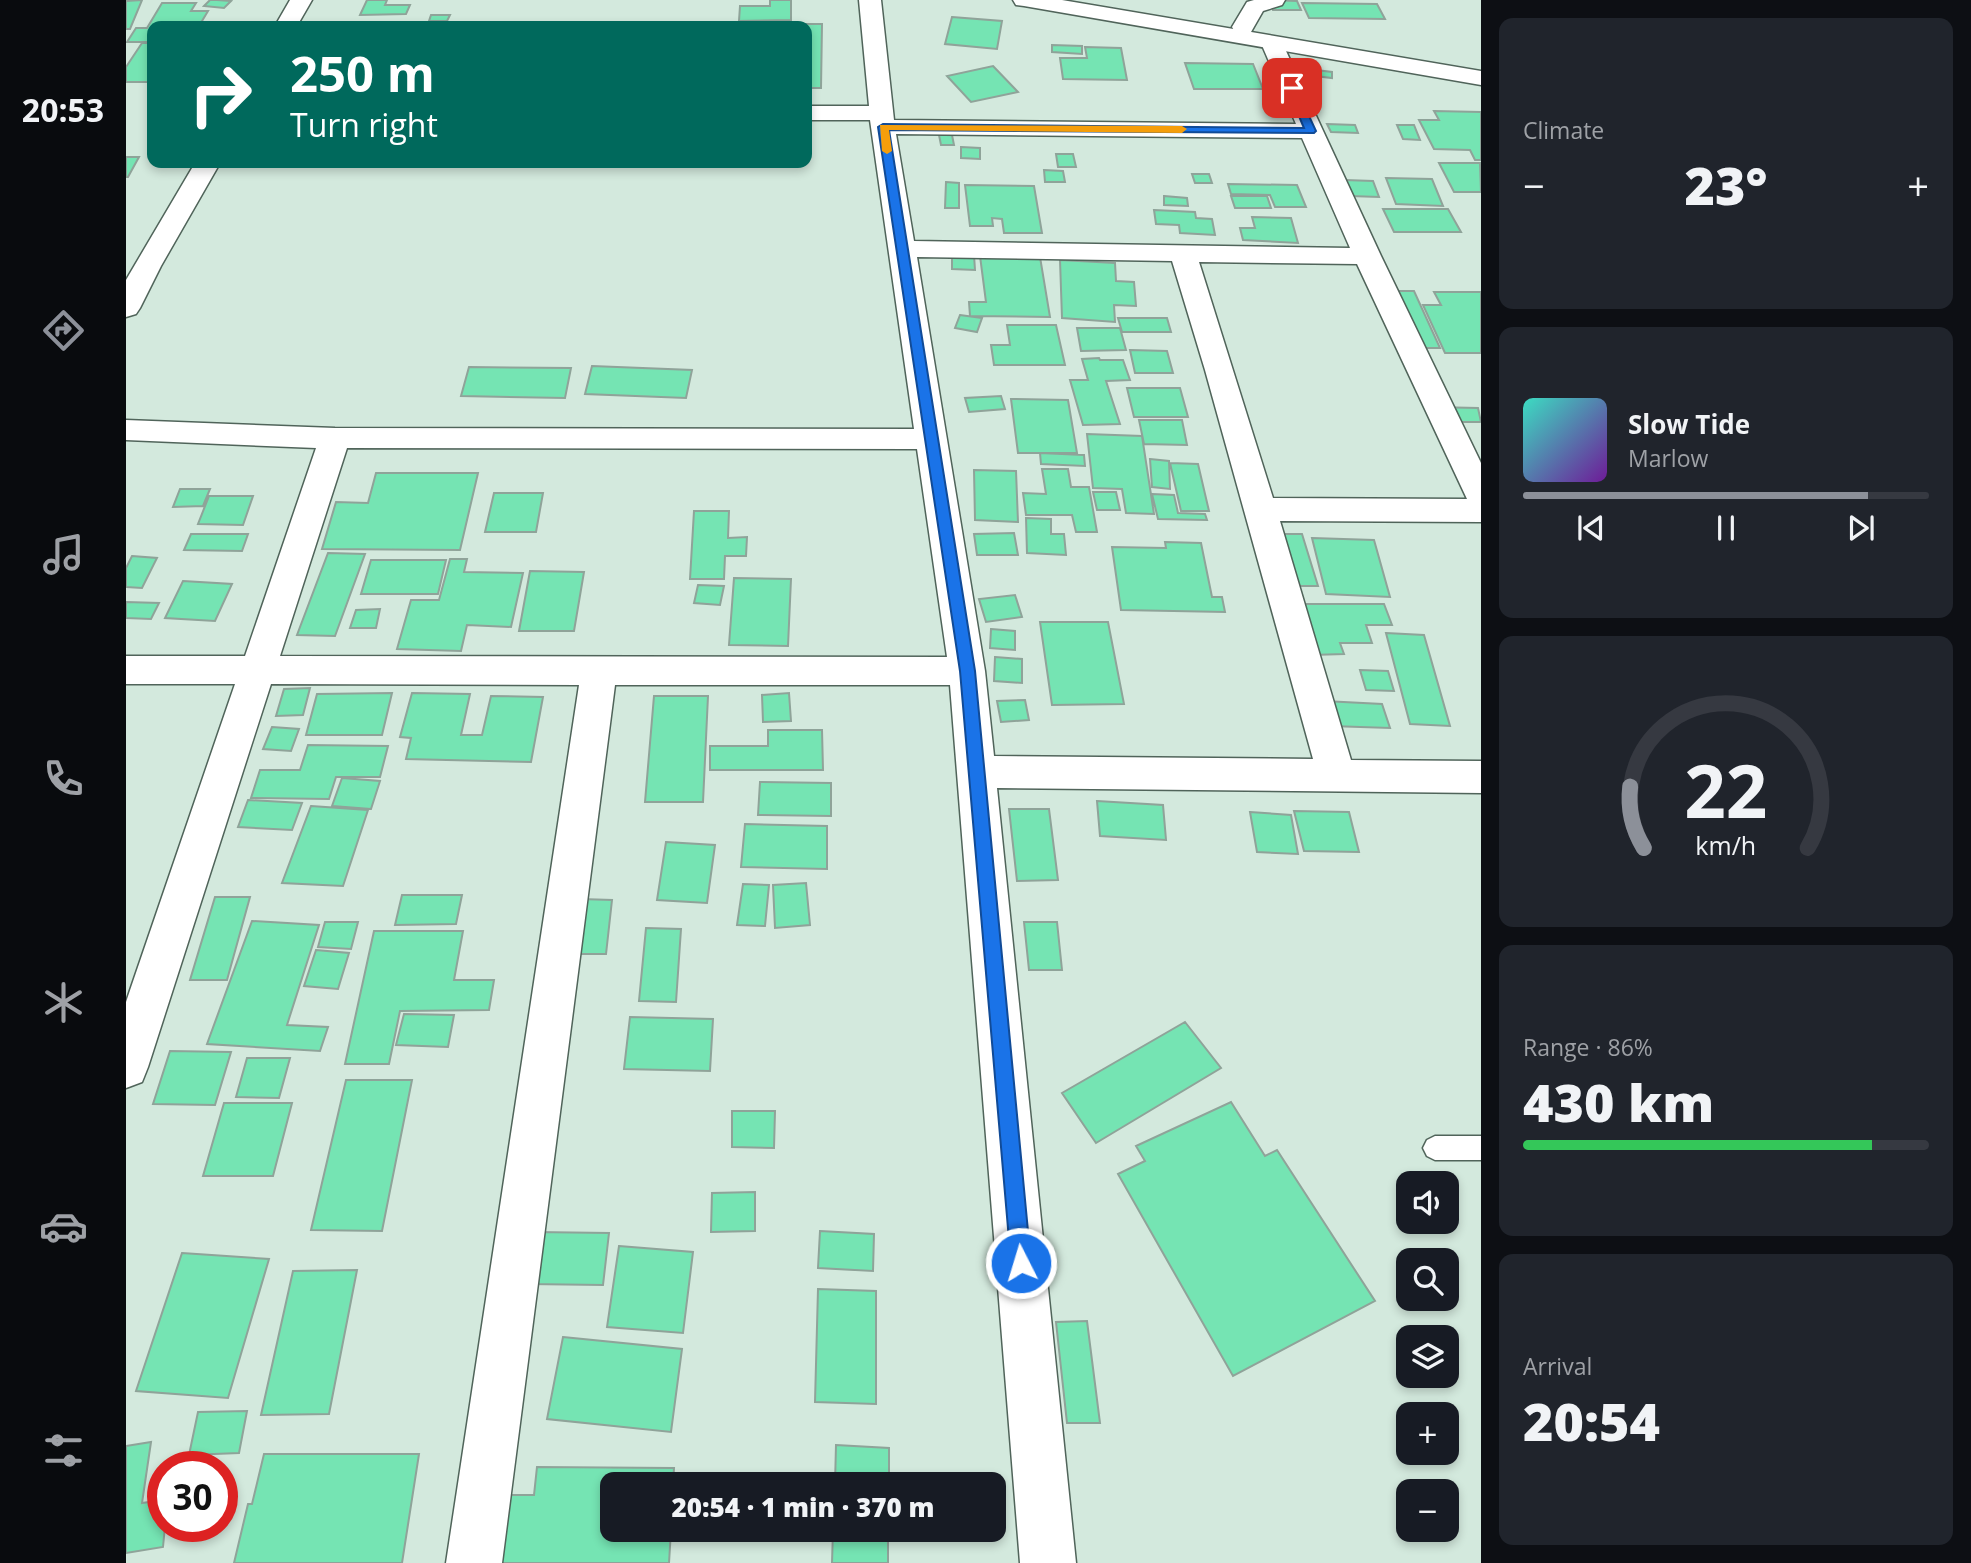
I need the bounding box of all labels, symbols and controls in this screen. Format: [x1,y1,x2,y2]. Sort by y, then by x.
text: 250 m [290,40,435,106]
icon: right [175,49,266,140]
pin [1262,58,1322,118]
icon: arrive [1273,69,1311,107]
text: 20:53 [22,88,104,131]
text: Turn right [290,103,438,146]
text: Climate [1523,114,1604,146]
text: 23° [1685,149,1767,220]
text: − [1523,159,1545,211]
text: + [1907,159,1929,211]
icon: directions [39,306,88,355]
text: Slow Tide [1628,406,1750,442]
text: Marlow [1628,442,1708,474]
icon: previous [1572,509,1610,547]
icon: pause [1707,509,1745,547]
icon: next [1842,509,1880,547]
icon: music [39,530,88,579]
text: 22 [1684,740,1768,839]
icon: phone [39,754,88,803]
text: km/h [1696,827,1756,861]
icon: climate [39,978,88,1027]
text: Range · 86% [1523,1031,1653,1063]
text: 430 km [1523,1066,1714,1137]
map controls [1396,1171,1459,1542]
button: sound [1396,1171,1459,1234]
icon: car [39,1202,88,1251]
position arrow [984,1226,1058,1300]
button: search [1396,1248,1459,1311]
button: layers [1396,1325,1459,1388]
text: Arrival [1523,1350,1592,1382]
text: 20:54 [1523,1385,1660,1456]
button: + [1396,1402,1459,1465]
icon: filters [39,1426,88,1475]
speed limit sign: 30 [147,1451,238,1542]
button: − [1396,1479,1459,1542]
text: 20:54 · 1 min · 370 m [672,1489,934,1525]

